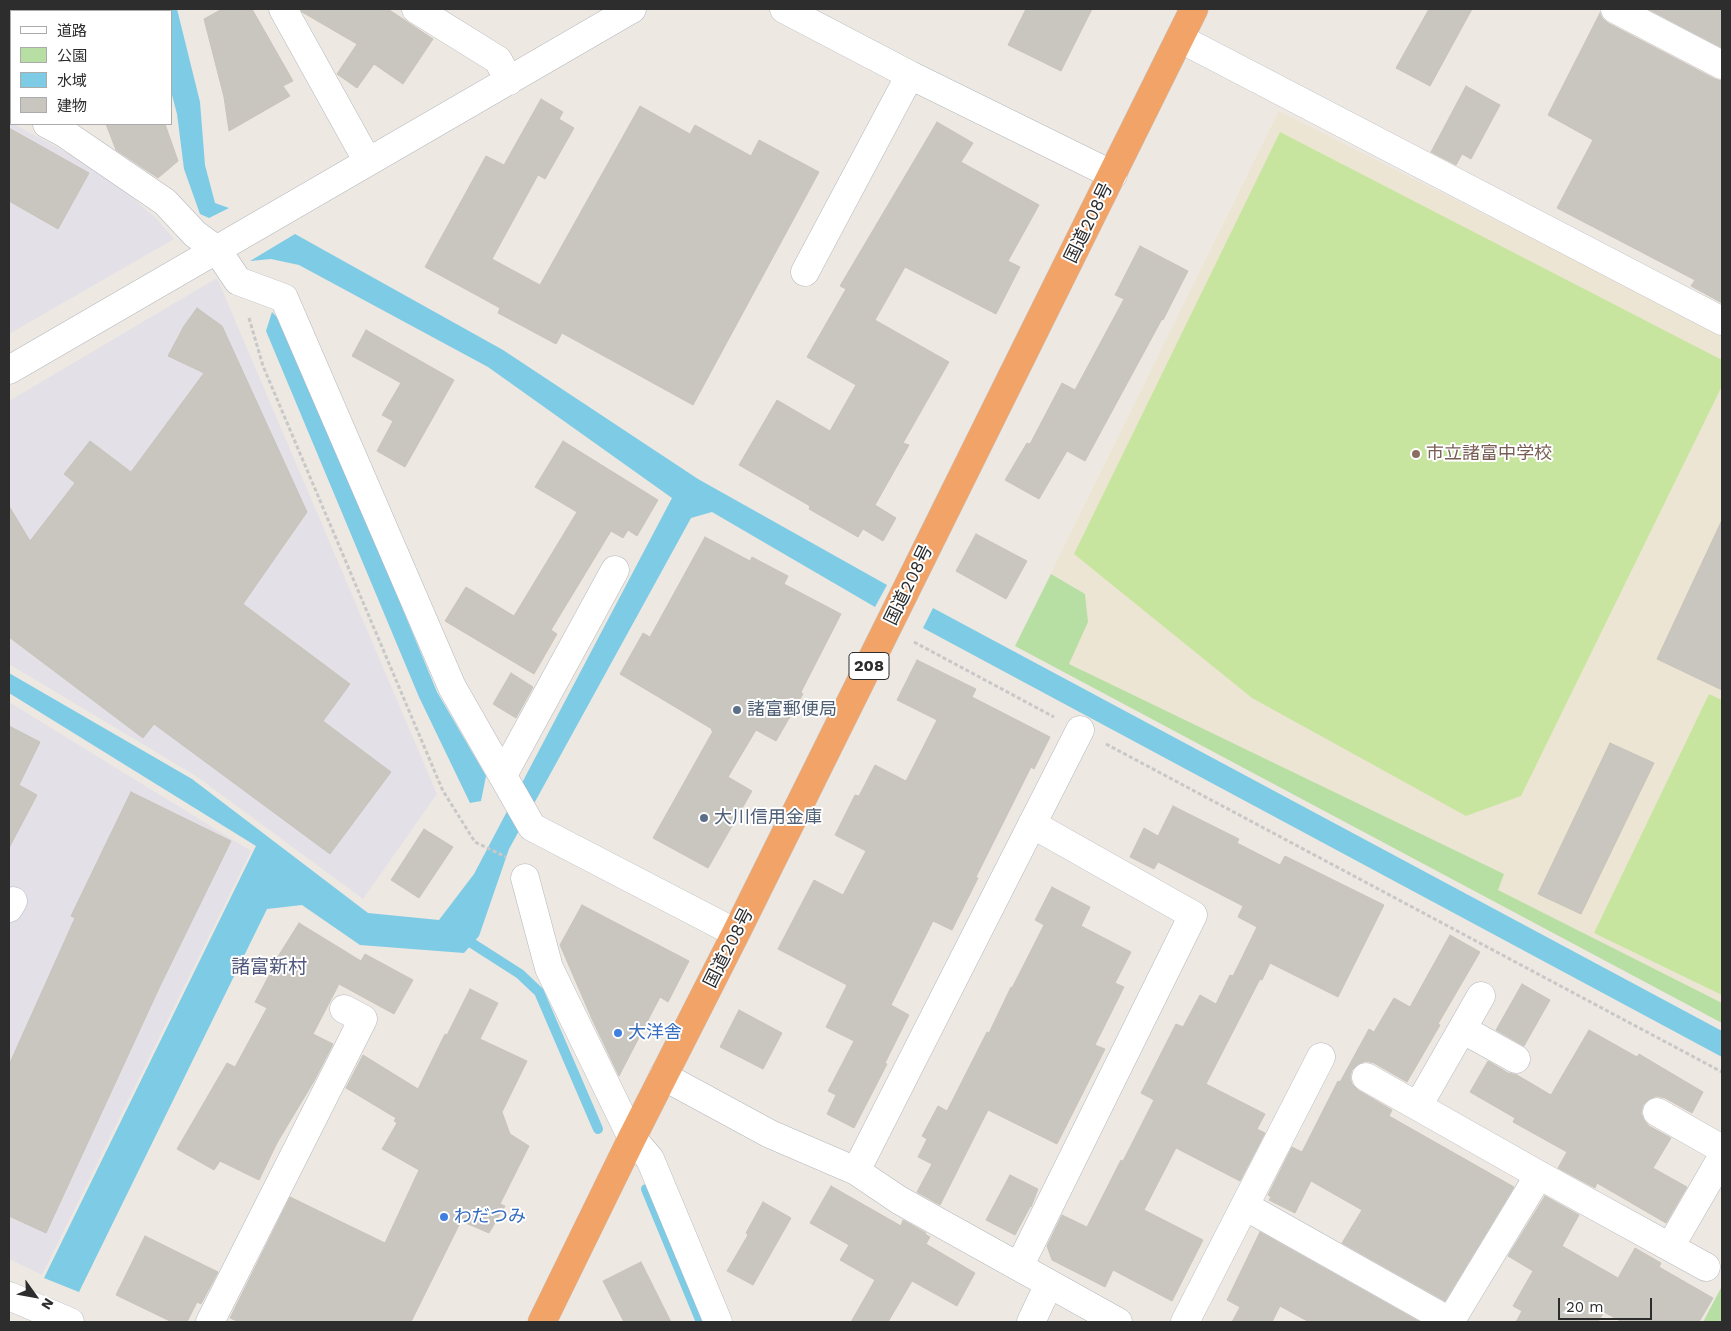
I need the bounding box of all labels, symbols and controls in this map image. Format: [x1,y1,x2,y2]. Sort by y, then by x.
legend [10,10,172,125]
text: 道路 [57,22,87,40]
text: 公園 [57,47,87,65]
text: 水域 [57,72,87,90]
text: 建物 [57,97,87,115]
street label: 国道208号 [1060,179,1118,267]
place label: 市立諸富中学校 [1426,443,1552,465]
marker: 市立諸富中学校 [1410,448,1422,460]
street label: 国道208号 [880,541,938,629]
road number: 208 [849,652,889,679]
place label: 諸富郵便局 [747,699,837,721]
marker: 諸富郵便局 [731,704,743,716]
place label: 大川信用金庫 [714,807,822,829]
marker: 大川信用金庫 [698,812,710,824]
street label: 国道208号 [700,904,758,992]
district label: 諸富新村 [231,956,307,978]
place label: 大洋舎 [628,1022,682,1044]
marker: 大洋舎 [612,1027,624,1039]
place label: わだつみ [454,1206,526,1228]
marker: わだつみ [438,1211,450,1223]
north arrow [10,1271,60,1321]
scale bar [1561,1288,1655,1320]
text: N [38,1295,57,1313]
text: 20 m [1566,1298,1604,1316]

